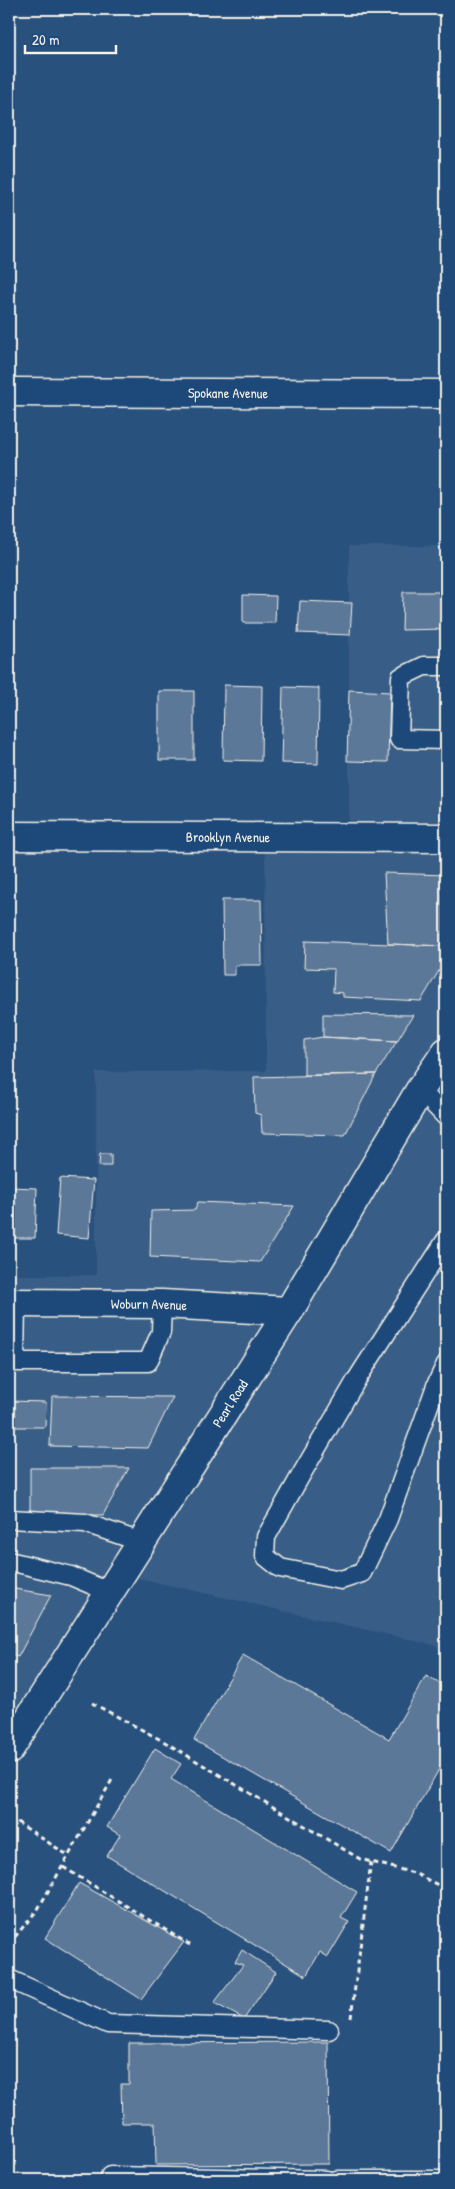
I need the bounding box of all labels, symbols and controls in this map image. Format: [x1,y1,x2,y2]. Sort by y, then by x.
scale bar [25,22,116,54]
text: 20 m [32,29,59,50]
street label: Spokane Avenue [188,383,269,403]
street label: Brooklyn Avenue [186,827,271,847]
street label: Woburn Avenue [111,1294,188,1314]
street label: Pearl Road [207,1375,252,1431]

